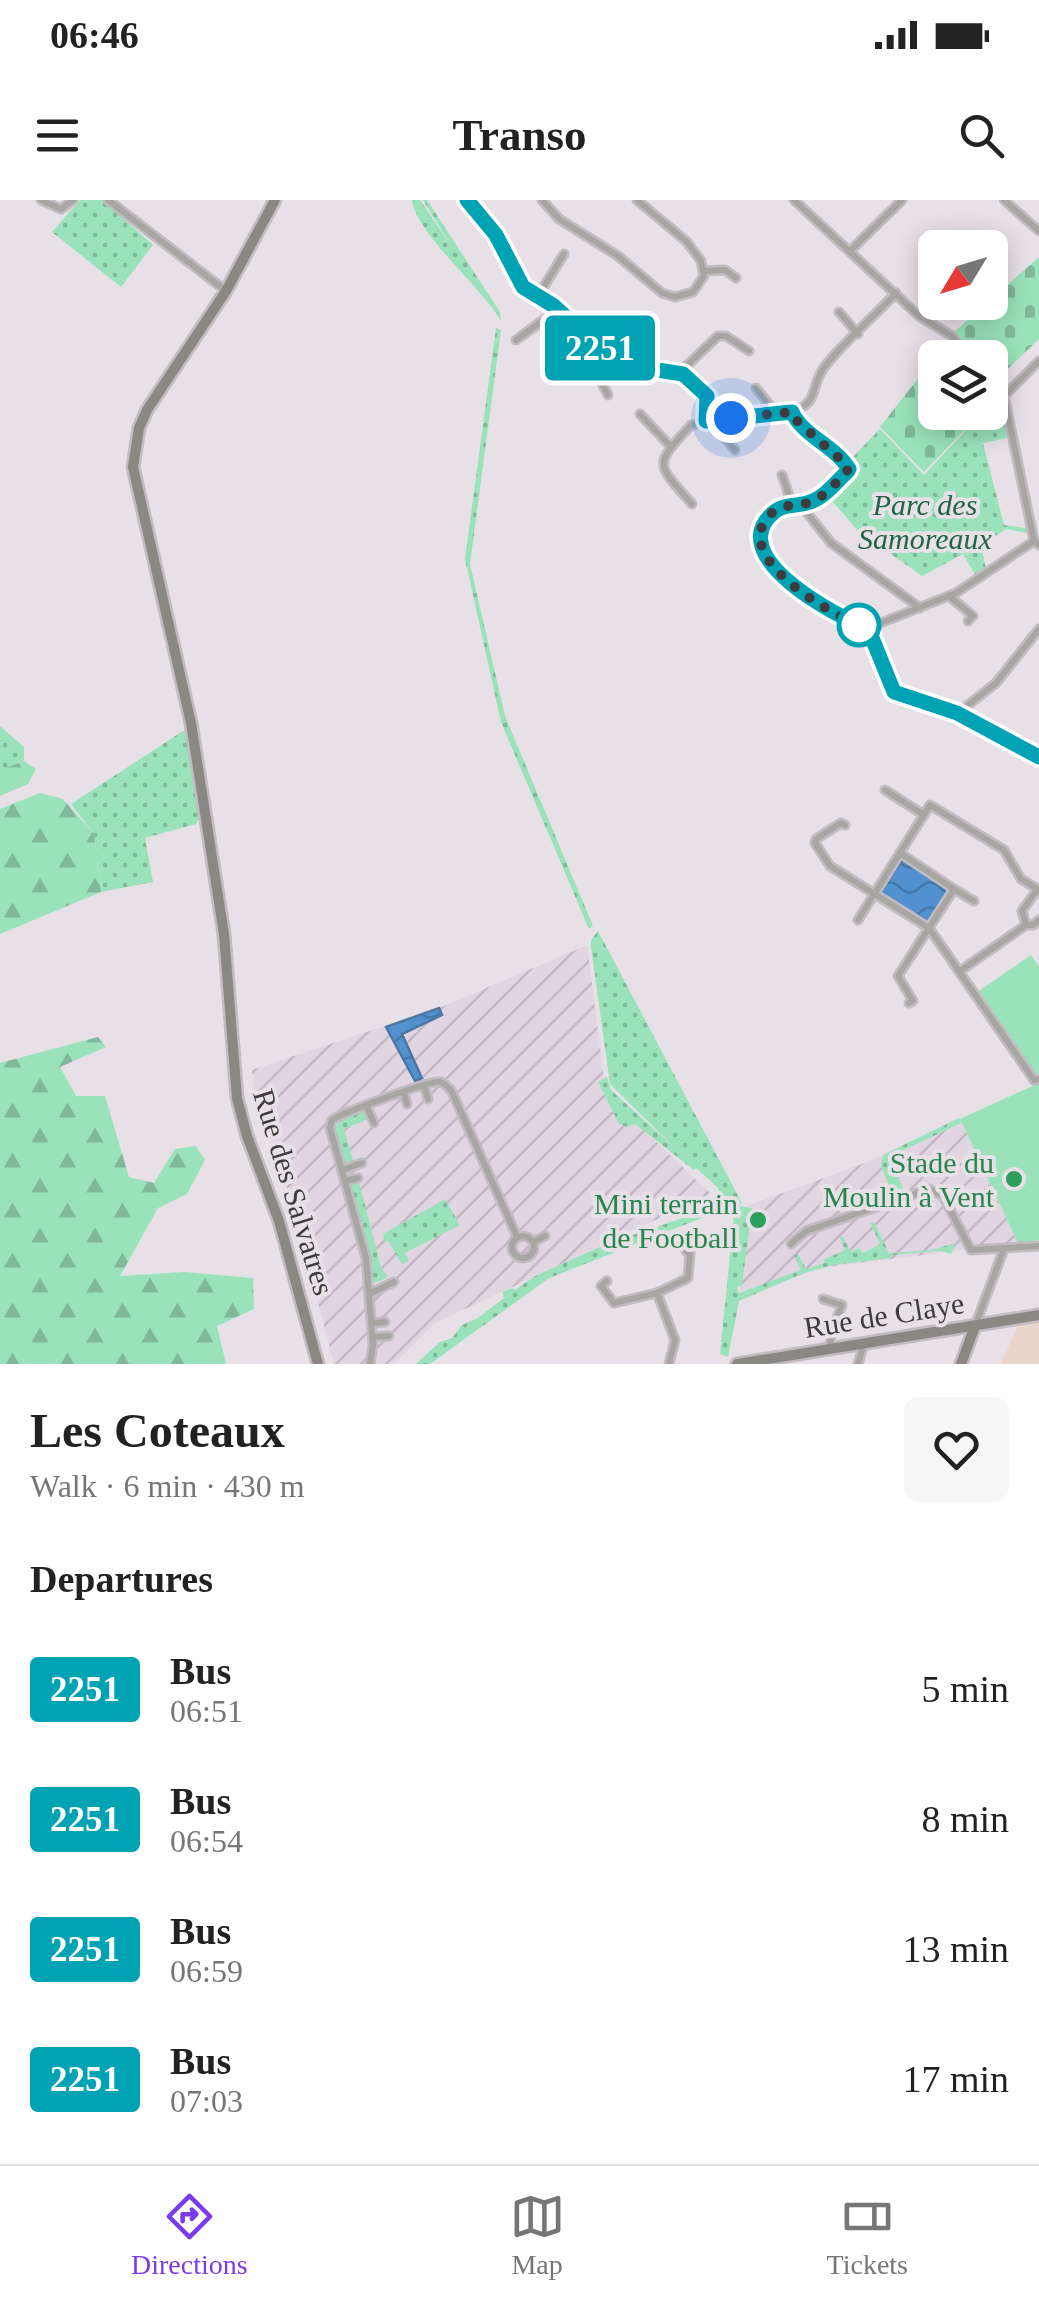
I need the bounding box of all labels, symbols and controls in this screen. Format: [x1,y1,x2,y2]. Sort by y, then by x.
text: 06:46 [50,14,139,56]
icon: menu [30,108,85,163]
icon: search [954,108,1009,163]
text: Transo [452,110,587,160]
north arrow [918,230,1008,320]
map controls [918,230,1008,430]
line badge: 2251 [530,316,670,380]
text: 2251 [565,329,635,368]
button: layers [918,340,1008,430]
your location [706,393,756,443]
park label: Parc des Samoreaux [858,488,993,555]
unlabelled marker [838,604,880,646]
street label: Rue des Salvatres [247,1085,341,1299]
place label: Stade du Moulin à Vent [823,1146,995,1213]
marker: Stade du Moulin à Vent [1003,1168,1025,1190]
place label: Mini terrain de Football [594,1187,738,1254]
marker: Mini terrain de Football [747,1209,769,1231]
street label: Rue de Claye [802,1286,966,1344]
button: heart [904,1397,1009,1502]
text: Les Coteaux [30,1404,285,1457]
text: Walk · 6 min · 430 m [30,1468,305,1504]
text: Departures [30,1558,213,1600]
text: Bus [170,1650,231,1692]
text: 5 min [921,1668,1009,1710]
text: 2251 [50,1670,120,1709]
text: 06:51 [170,1693,243,1729]
text: Bus [170,1780,231,1822]
text: 8 min [921,1798,1009,1840]
text: 2251 [50,1800,120,1839]
text: 06:54 [170,1823,243,1859]
text: Bus [170,1910,231,1952]
text: 13 min [902,1928,1009,1970]
text: 2251 [50,1930,120,1969]
text: 06:59 [170,1953,243,1989]
text: Bus [170,2040,231,2082]
text: 17 min [902,2058,1009,2100]
text: 2251 [50,2060,120,2099]
text: 07:03 [170,2083,243,2119]
tab: Directions [131,2189,248,2281]
tab: Map [510,2189,565,2281]
tab: Tickets [827,2189,908,2281]

